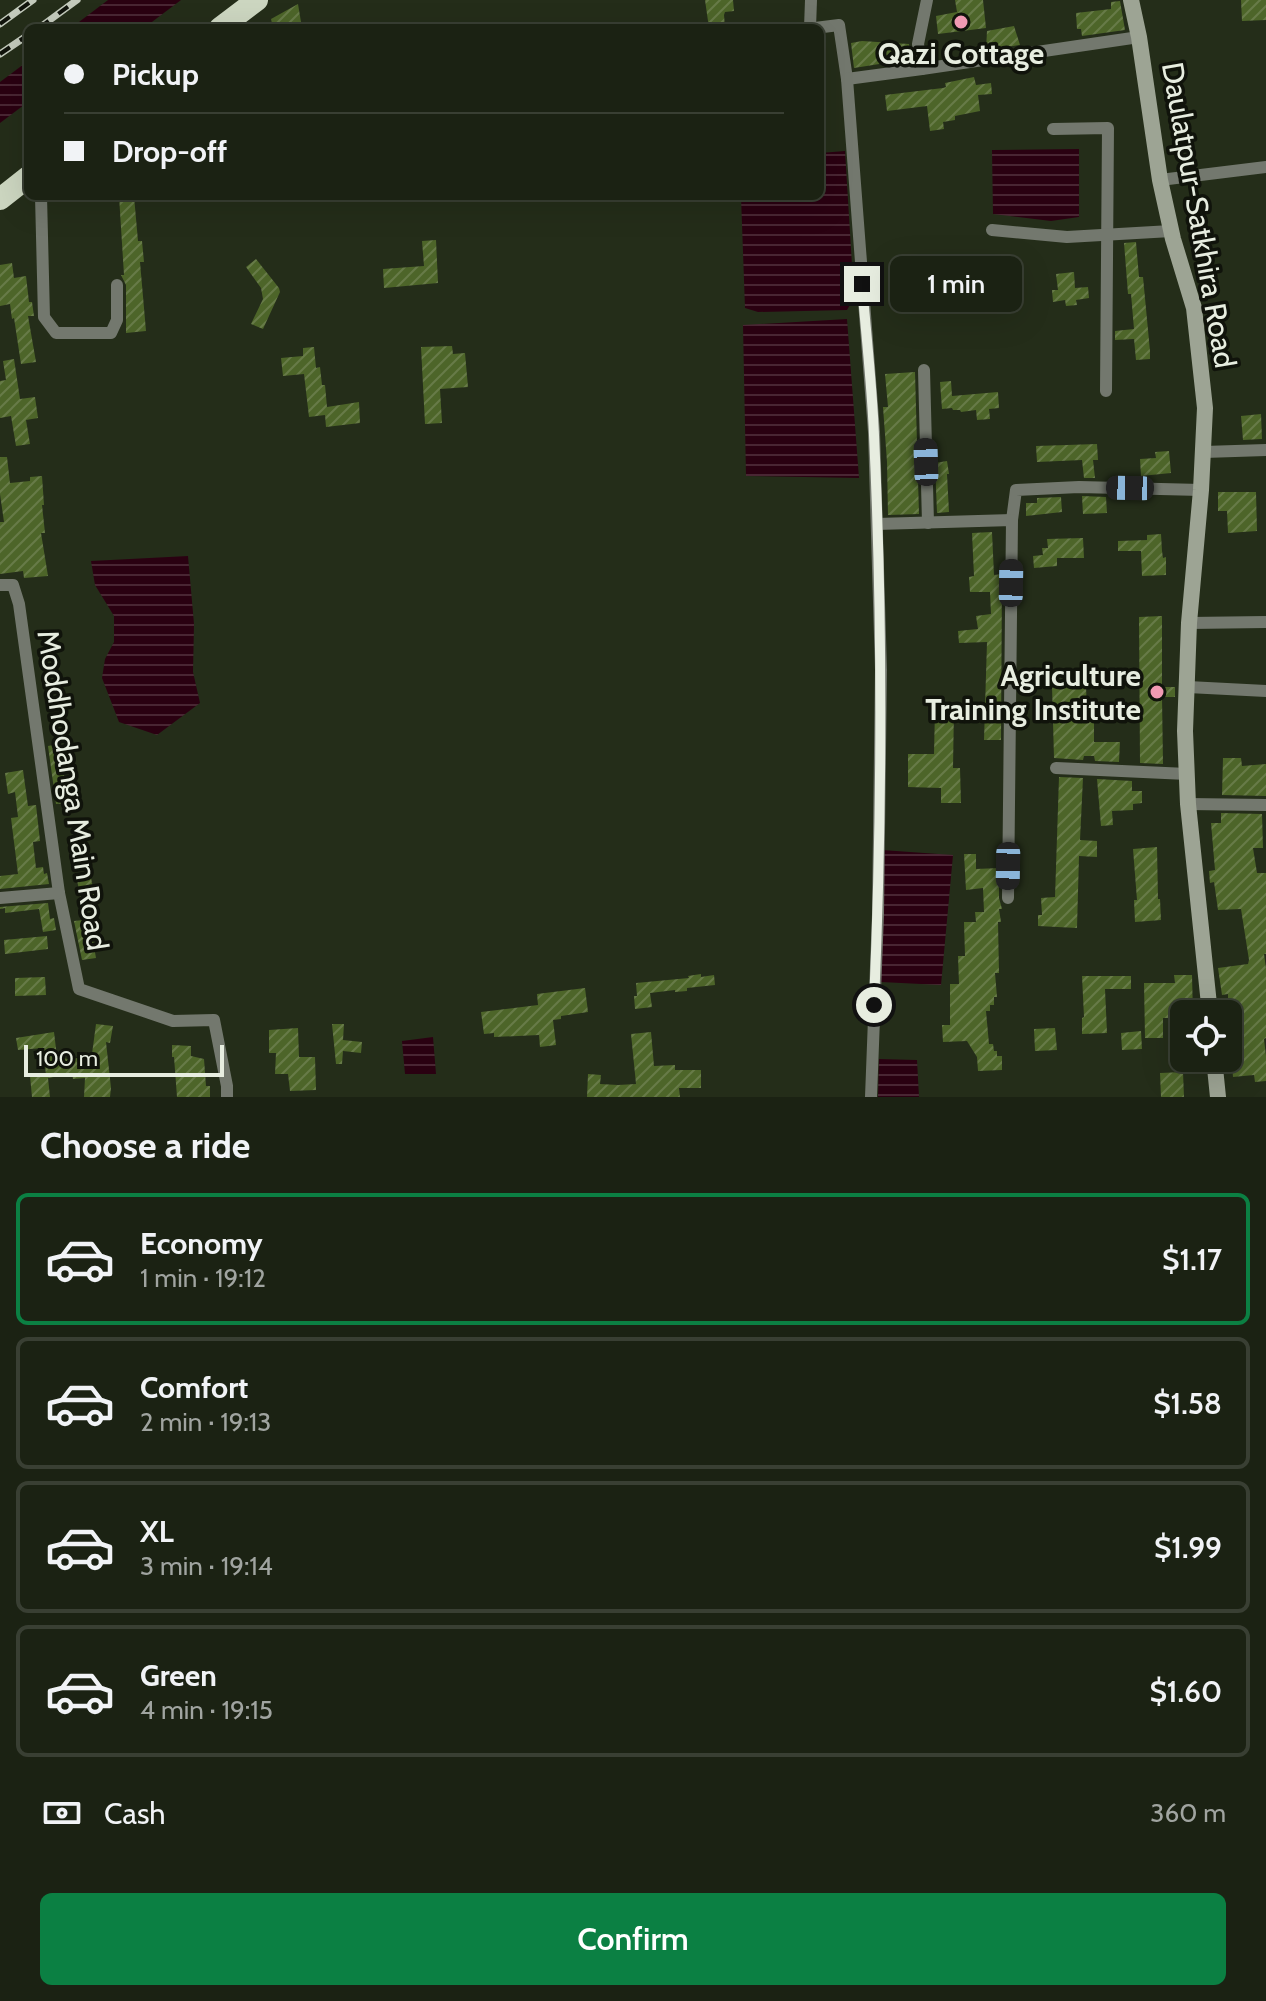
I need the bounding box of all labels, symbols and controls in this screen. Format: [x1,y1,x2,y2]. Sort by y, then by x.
marker: Qazi Cottage [952,13,970,31]
place label: Qazi Cottage [878,35,1044,72]
text: Pickup [112,56,199,93]
street label: Daulatpur-Satkhira Road [1154,59,1244,371]
text: Drop-off [112,133,227,170]
callout: 1 min [890,256,1022,312]
route end [844,266,880,302]
text: 1 min [927,268,985,300]
car [913,438,939,486]
car [1106,476,1154,500]
car [999,559,1023,607]
street label: Moddhodanga Main Road [29,627,117,953]
place label: Agriculture Training Institute [925,657,1141,728]
marker: Agriculture Training Institute [1148,683,1166,701]
car [996,842,1020,890]
route start [856,987,892,1023]
map controls [1170,1000,1242,1072]
button: locate [1170,1000,1242,1072]
scale bar [24,1041,224,1077]
text: 100 m [36,1045,98,1072]
text: Choose a ride [40,1123,250,1167]
icon: car [44,1223,116,1295]
text: Economy [140,1225,263,1262]
text: $1.17 [1162,1241,1222,1278]
text: 1 min · 19:12 [140,1262,266,1294]
icon: car [44,1367,116,1439]
text: Comfort [140,1369,248,1406]
text: $1.58 [1153,1385,1222,1422]
text: 2 min · 19:13 [140,1406,271,1438]
icon: car [44,1511,116,1583]
text: XL [140,1513,174,1550]
text: $1.99 [1154,1529,1222,1566]
text: 3 min · 19:14 [140,1550,273,1582]
icon: car [44,1655,116,1727]
text: Green [140,1657,217,1694]
text: $1.60 [1149,1673,1222,1710]
text: 4 min · 19:15 [140,1694,273,1726]
icon: cash [40,1791,84,1835]
text: Cash [104,1795,166,1832]
text: 360 m [1150,1797,1226,1829]
button: Confirm [40,1893,1226,1985]

